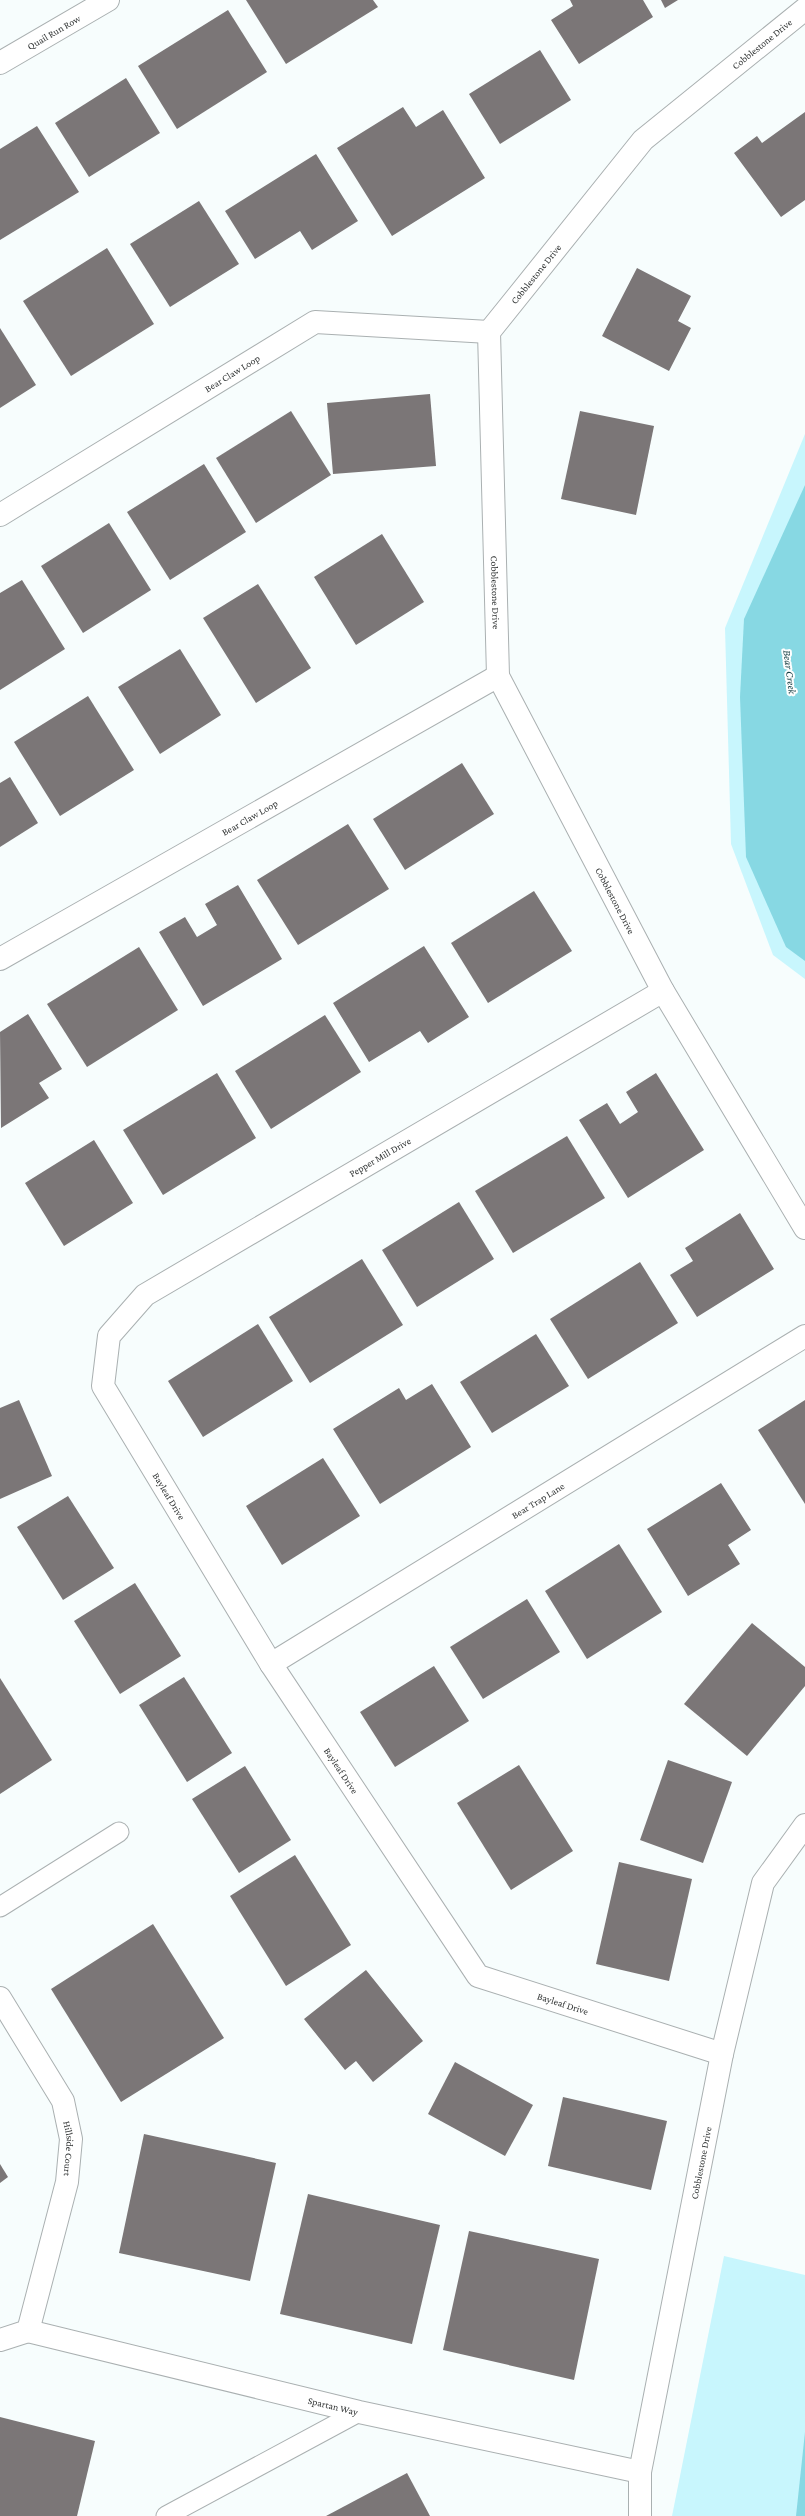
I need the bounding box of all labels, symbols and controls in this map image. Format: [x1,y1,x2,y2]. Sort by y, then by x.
street label: Quail Run Row [25,12,83,52]
street label: Cobblestone Drive [730,16,795,71]
street label: Cobblestone Drive [509,241,564,306]
street label: Bear Claw Loop [202,352,261,394]
street label: Cobblestone Drive [489,555,502,630]
water label: Bear Creek [781,649,799,696]
street label: Bear Claw Loop [220,797,279,837]
street label: Cobblestone Drive [594,865,638,936]
street label: Pepper Mill Drive [347,1135,413,1179]
street label: Bayleaf Drive [151,1470,188,1522]
street label: Bear Trap Lane [509,1479,567,1521]
street label: Bayleaf Drive [322,1745,361,1796]
street label: Bayleaf Drive [536,1990,590,2017]
street label: Hillside Court [62,2120,76,2177]
street label: Cobblestone Drive [688,2125,713,2200]
street label: Spartan Way [307,2394,360,2417]

